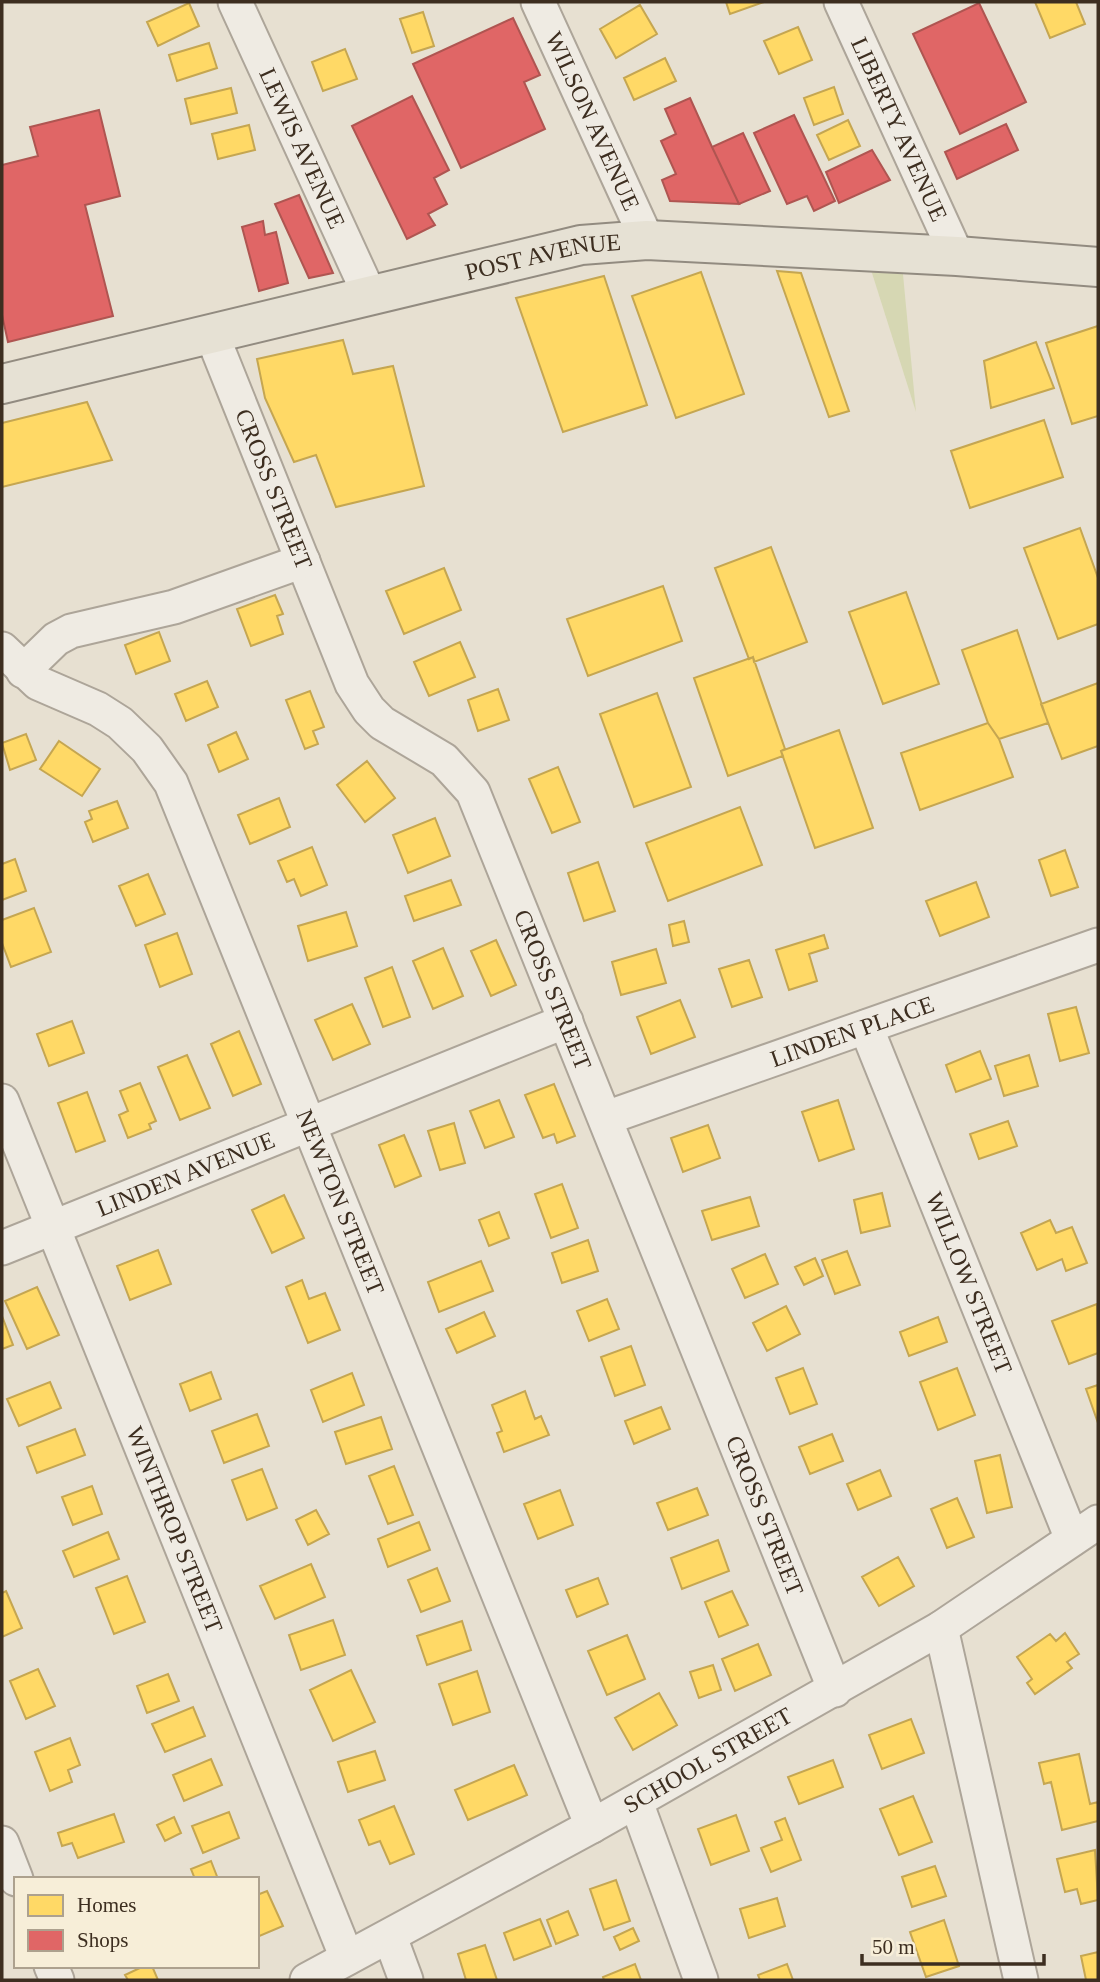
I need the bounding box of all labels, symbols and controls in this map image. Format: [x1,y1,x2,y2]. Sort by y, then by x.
street label: WILSON AVENUE [540,28,645,215]
street label: LIBERTY AVENUE [846,33,952,225]
street label: LEWIS AVENUE [254,64,350,233]
street label: POST AVENUE [462,229,622,285]
street label: CROSS STREET [230,405,318,573]
street label: CROSS STREET [509,906,597,1074]
street label: LINDEN PLACE [767,991,937,1072]
street label: NEWTON STREET [291,1106,389,1299]
street label: LINDEN AVENUE [93,1127,279,1222]
street label: WILLOW STREET [921,1188,1017,1378]
street label: WINTHROP STREET [121,1423,228,1637]
street label: CROSS STREET [721,1432,809,1600]
street label: SCHOOL STREET [619,1702,797,1818]
legend [14,1877,259,1968]
text: Homes [77,1893,137,1917]
scale bar [862,1923,1044,1967]
text: Shops [77,1928,128,1952]
text: 50 m [872,1935,915,1959]

